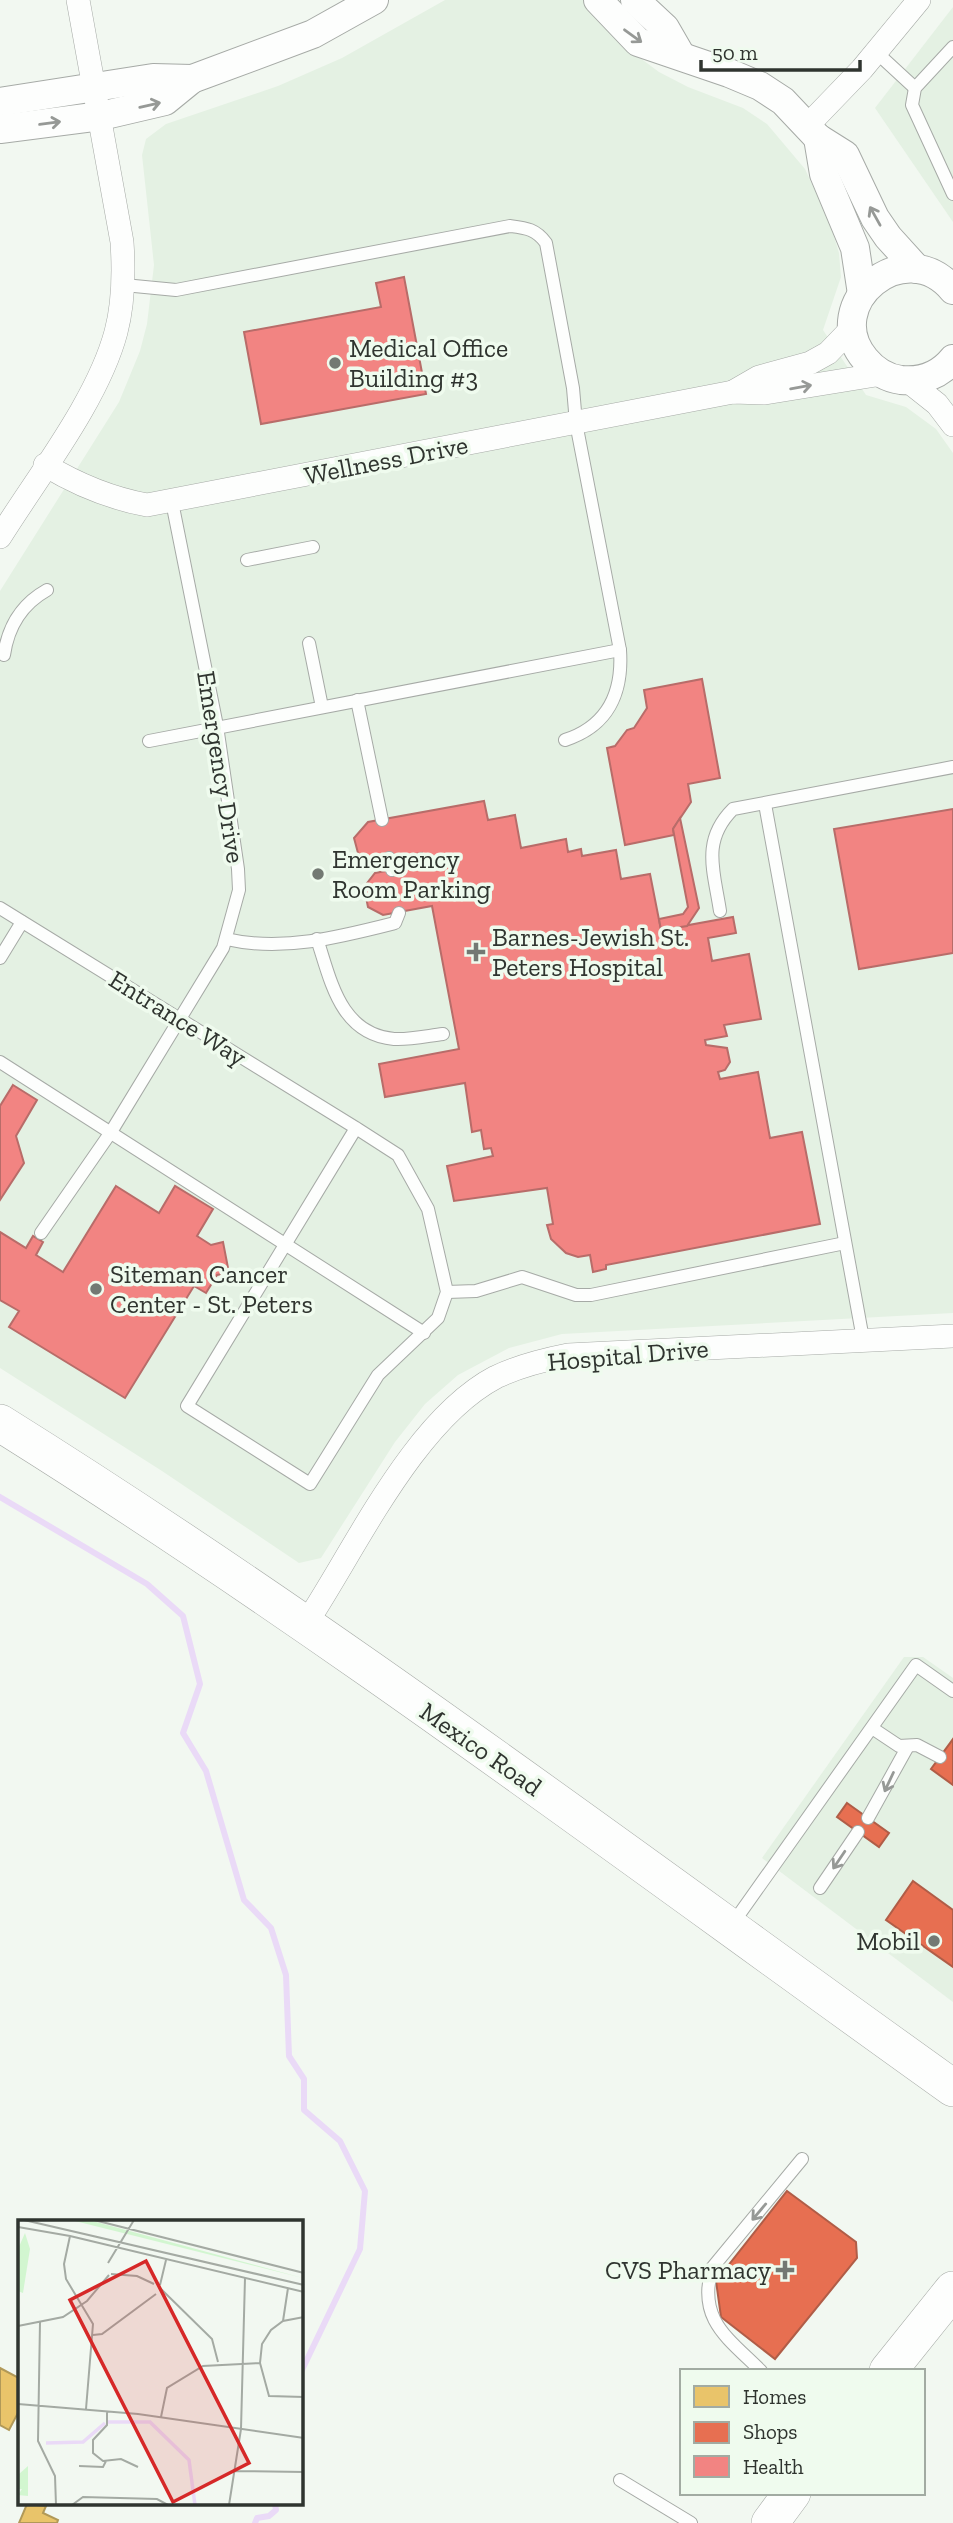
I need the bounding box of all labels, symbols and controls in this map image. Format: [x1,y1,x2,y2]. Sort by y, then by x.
one-way arrow [624,28,643,43]
scale bar [701,28,860,72]
text: 50 m [712,40,758,65]
one-way arrow [138,98,161,111]
one-way arrow [39,116,61,129]
one-way arrow [868,206,882,226]
place label: Medical Office Building #3 [349,332,508,394]
marker: Medical Office Building #3 [327,355,343,371]
one-way arrow [789,380,812,393]
street label: Wellness Drive [301,428,471,492]
street label: Emergency Drive [190,669,252,865]
place label: Emergency Room Parking [332,843,491,905]
marker: Emergency Room Parking [310,866,326,882]
place label: Barnes-Jewish St. Peters Hospital [492,921,689,983]
marker: Barnes-Jewish St. Peters Hospital [466,942,486,962]
street label: Entrance Way [103,963,253,1073]
place label: Siteman Cancer Center - St. Peters [110,1258,313,1320]
marker: Siteman Cancer Center - St. Peters [88,1281,104,1297]
street label: Hospital Drive [546,1332,710,1378]
street label: Mexico Road [414,1695,548,1803]
one-way arrow [881,1771,895,1792]
one-way arrow [832,1850,846,1869]
place label: Mobil [856,1925,920,1957]
marker: Mobil [926,1933,942,1949]
one-way arrow [751,2202,767,2220]
inset map [18,2220,303,2506]
place label: CVS Pharmacy [605,2254,772,2286]
marker: CVS Pharmacy [777,2262,793,2278]
legend [680,2369,925,2495]
text: Homes [743,2384,806,2409]
text: Shops [743,2419,797,2444]
text: Health [743,2454,804,2479]

